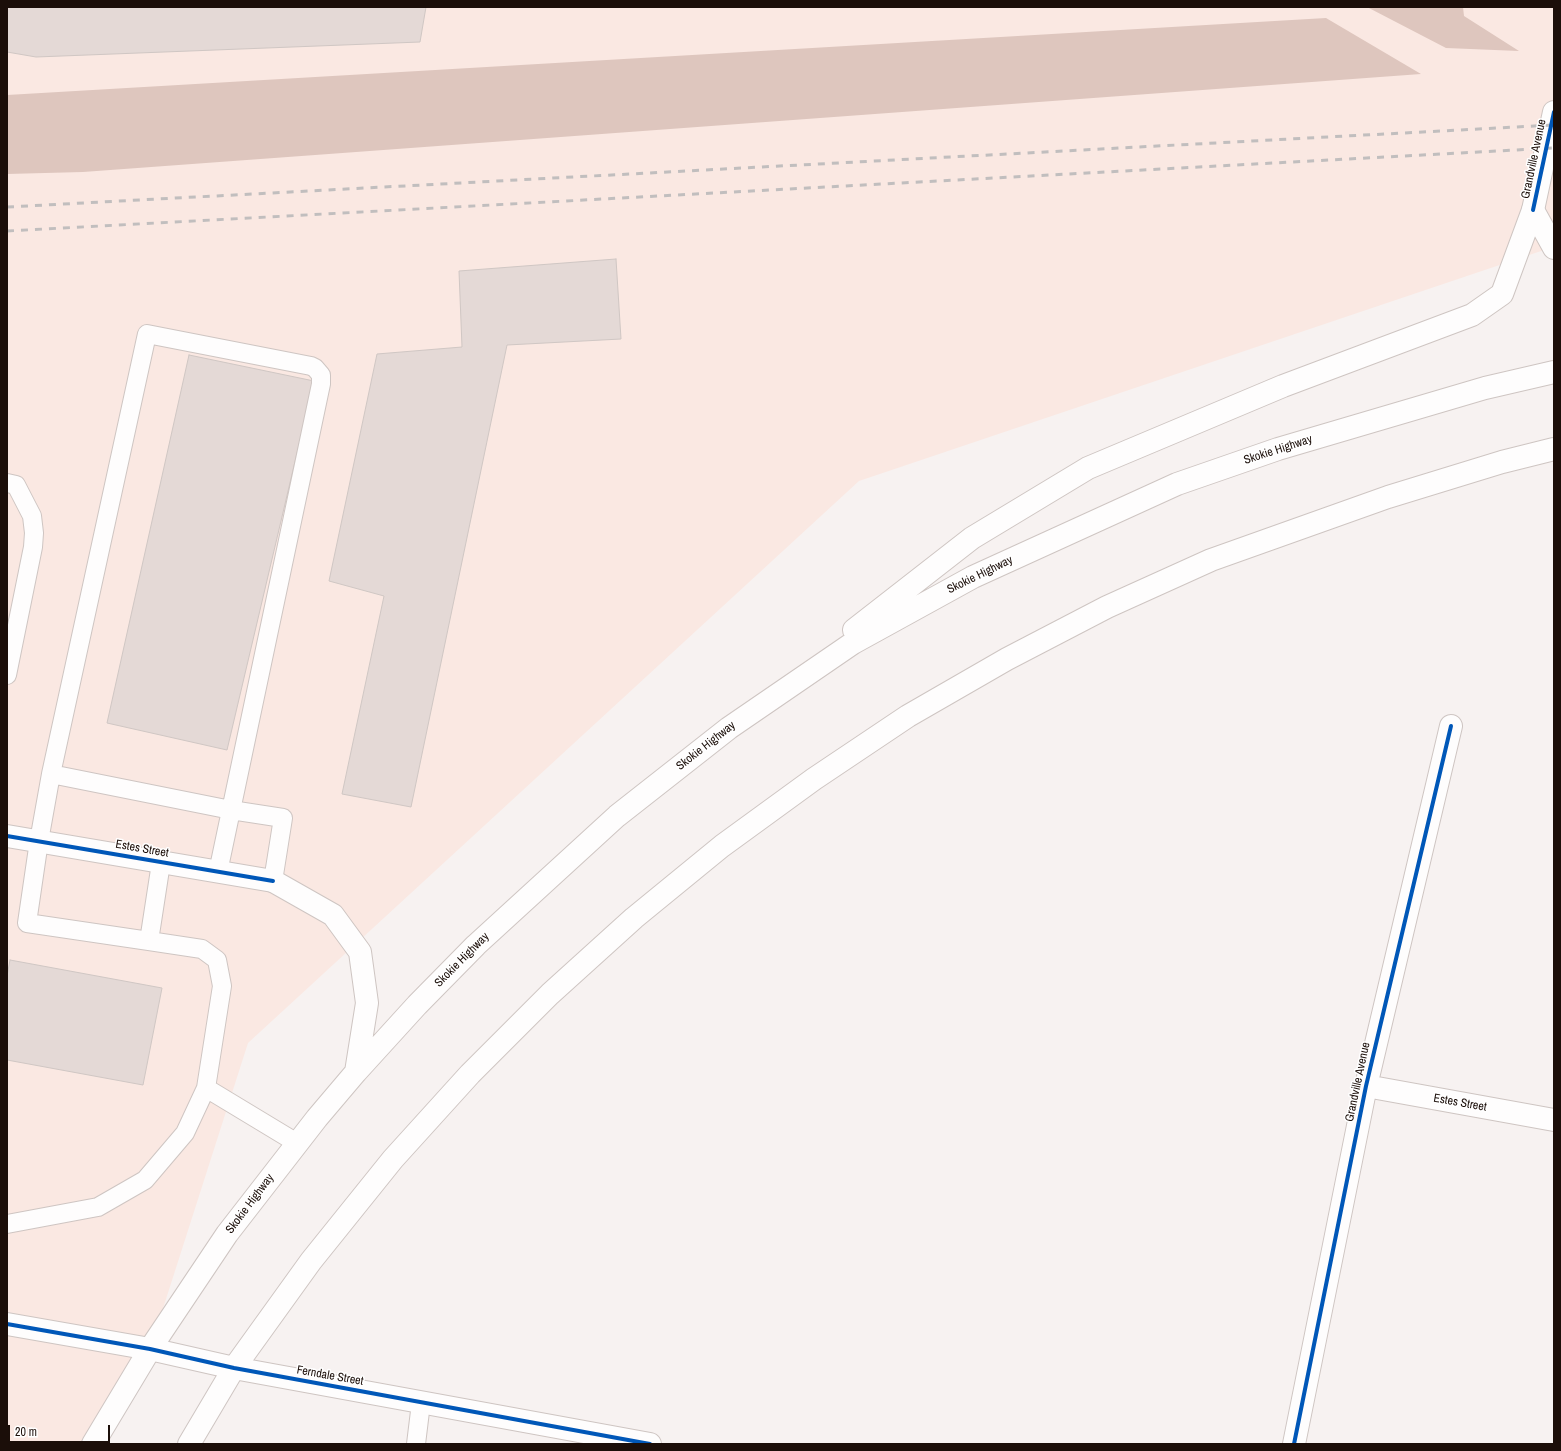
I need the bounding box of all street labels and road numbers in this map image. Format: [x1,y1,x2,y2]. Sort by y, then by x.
street label: Grandville Avenue [1519,118,1549,200]
street label: Skokie Highway [1242,432,1314,468]
street label: Skokie Highway [945,553,1015,597]
street label: Skokie Highway [674,718,738,774]
street label: Estes Street [114,837,170,861]
street label: Skokie Highway [432,930,492,990]
street label: Grandville Avenue [1343,1041,1373,1123]
street label: Estes Street [1432,1091,1488,1115]
street label: Skokie Highway [223,1171,277,1237]
street label: Ferndale Street [296,1363,364,1389]

